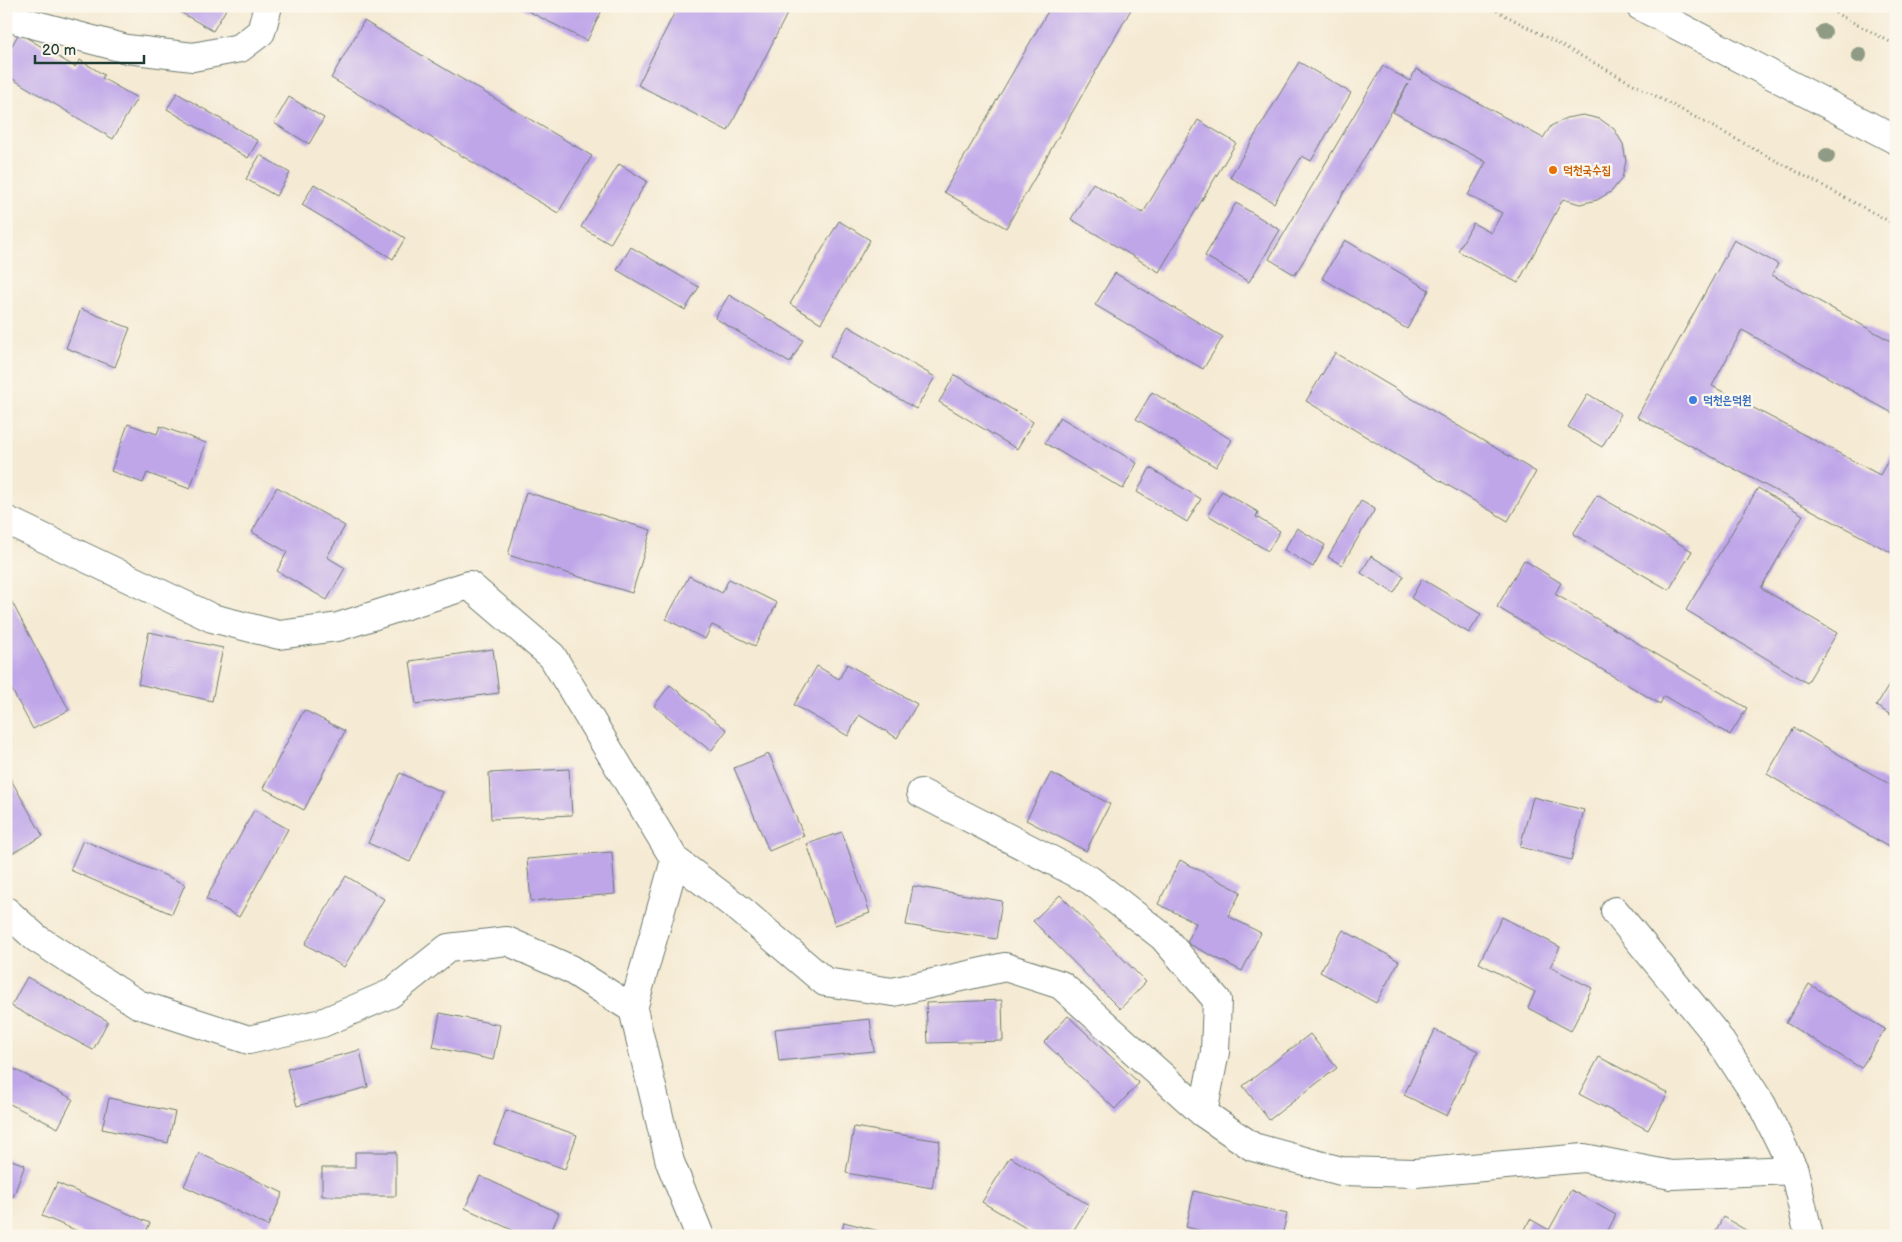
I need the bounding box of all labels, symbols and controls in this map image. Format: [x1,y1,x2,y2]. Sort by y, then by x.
scale bar [35,32,144,64]
text: 20 m [42,41,76,60]
place label: 덕천국수집 [1563,163,1611,178]
marker: 덕천국수집 [1547,164,1559,176]
place label: 덕천은덕원 [1703,393,1752,408]
marker: 덕천은덕원 [1687,394,1699,406]

